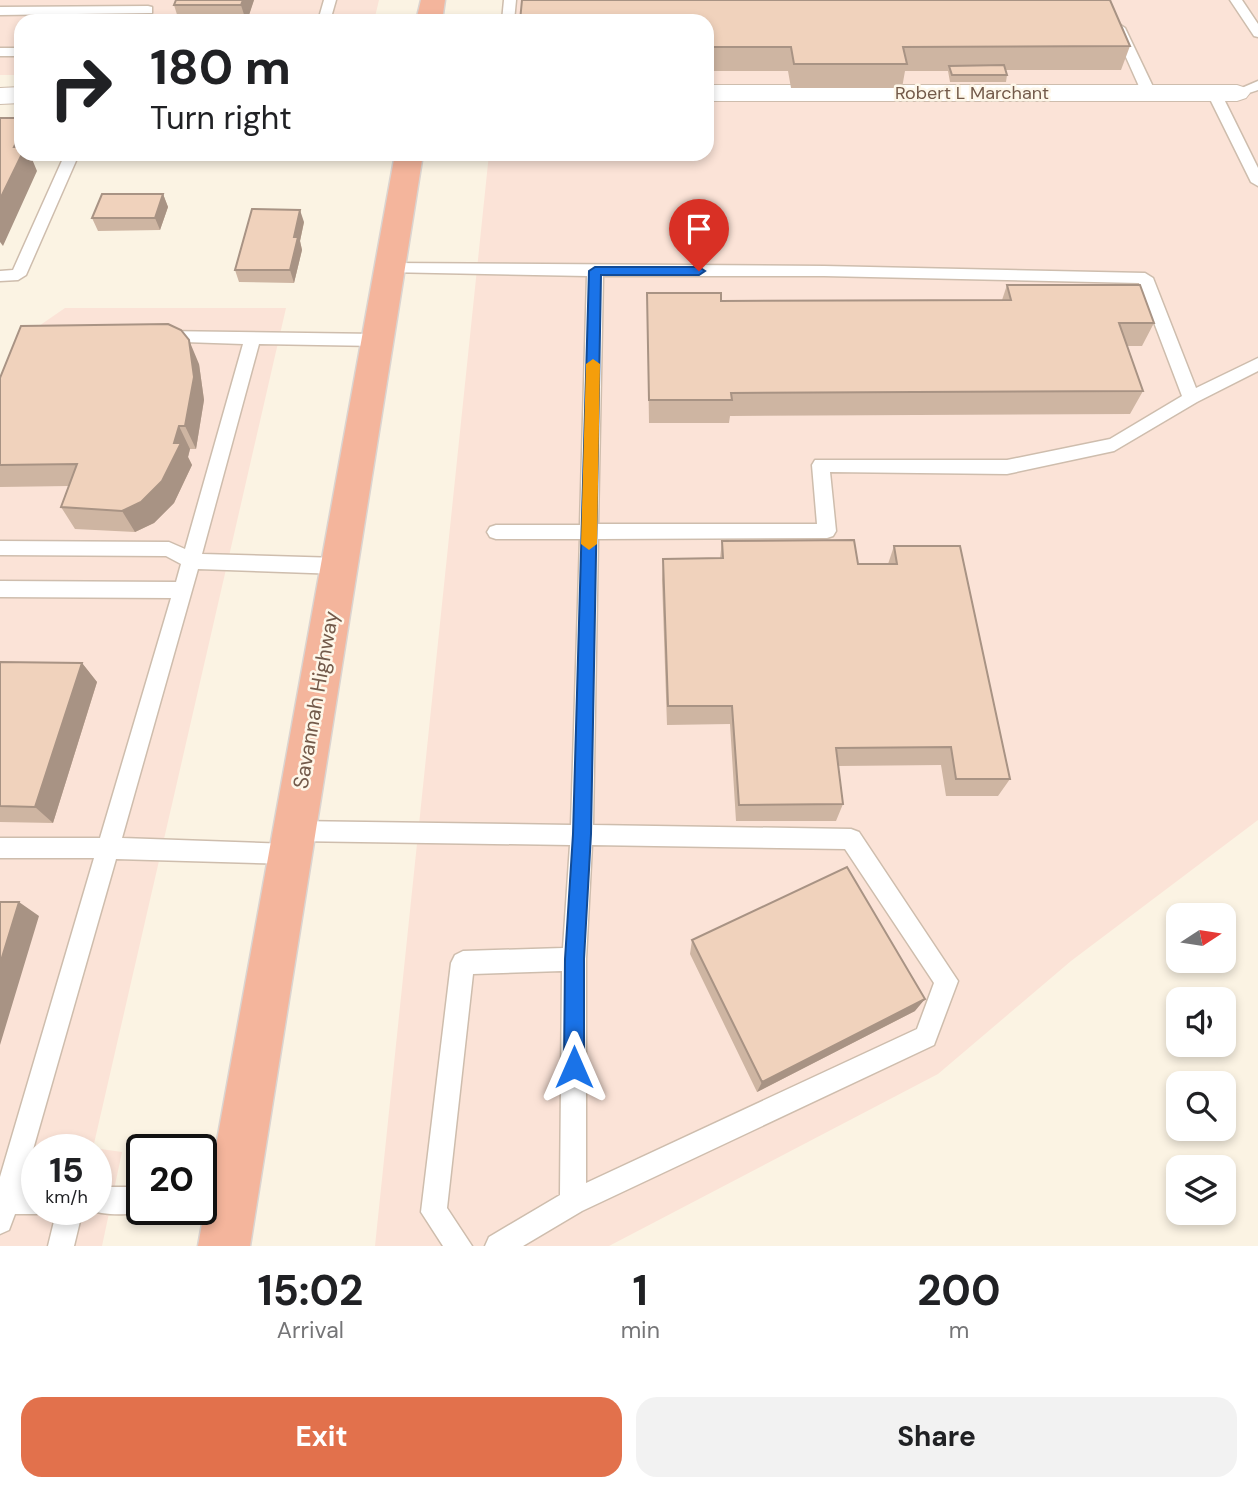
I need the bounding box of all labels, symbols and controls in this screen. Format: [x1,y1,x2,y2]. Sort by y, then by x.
text: 180 m [150,35,291,99]
icon: right [35,42,126,133]
street label: Robert L Marchant [895,81,1049,105]
text: Turn right [150,97,292,139]
pin [669,199,729,271]
icon: arrive [680,210,718,248]
street label: Savannah Highway [287,609,345,791]
north arrow [1166,903,1236,973]
map controls [1166,903,1236,1225]
button: sound [1166,987,1236,1057]
position arrow [537,1030,611,1104]
button: search [1166,1071,1236,1141]
speed limit sign: 20 [126,1134,217,1225]
text: 15 [49,1147,84,1193]
button: layers [1166,1155,1236,1225]
text: km/h [45,1185,88,1209]
text: 15:02 [257,1263,363,1318]
text: 1 [633,1263,648,1318]
text: 200 [917,1263,1001,1318]
text: Arrival [277,1315,344,1345]
text: min [621,1315,660,1345]
text: m [949,1315,969,1345]
button: Exit [21,1397,622,1477]
button: Share [636,1397,1237,1477]

